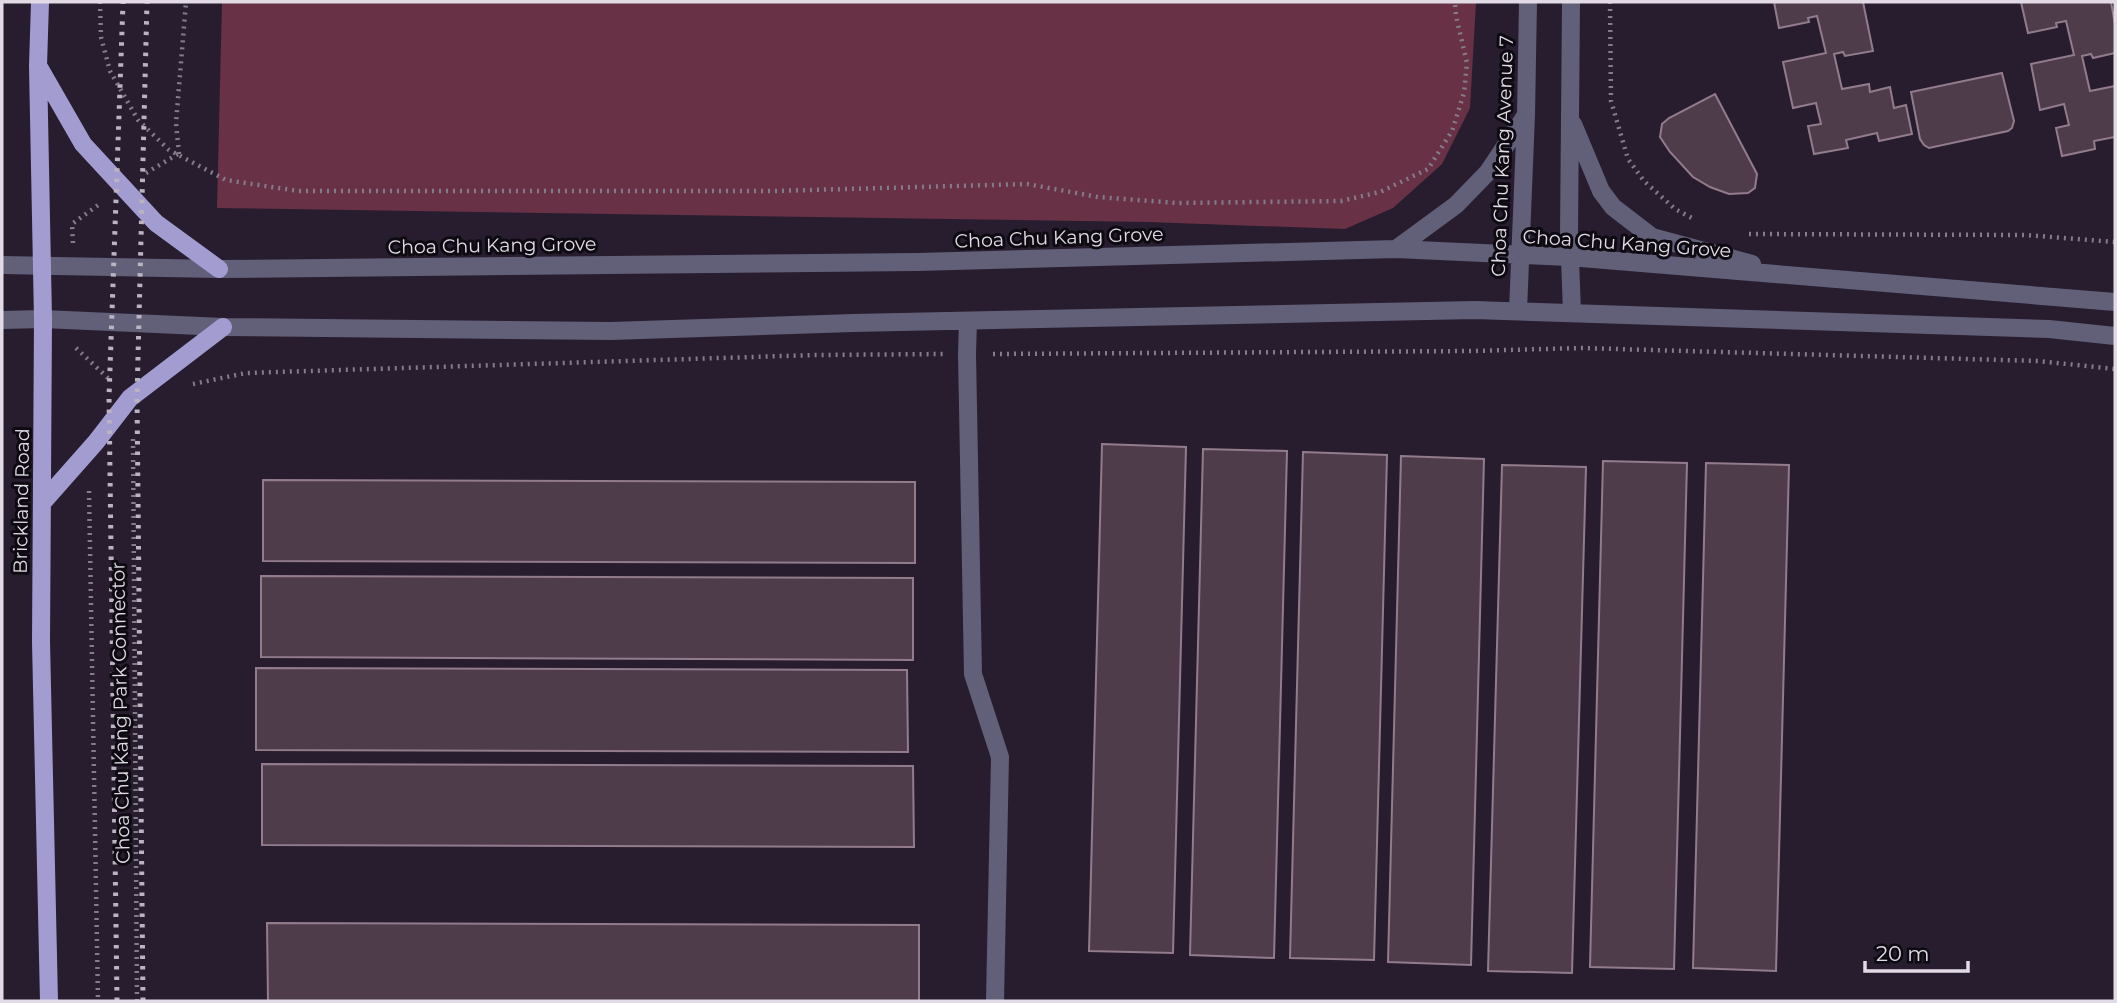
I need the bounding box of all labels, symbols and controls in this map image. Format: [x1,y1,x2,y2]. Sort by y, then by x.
street label: Choa Chu Kang Avenue 7 [1487,35,1518,277]
street label: Choa Chu Kang Grove [954,222,1164,253]
street label: Choa Chu Kang Grove [1522,225,1732,262]
street label: Choa Chu Kang Grove [387,232,597,259]
street label: Brickland Road [9,428,34,574]
street label: Choa Chu Kang Park Connector [106,562,135,864]
scale bar [1865,930,1968,974]
text: 20 m [1876,941,1930,966]

